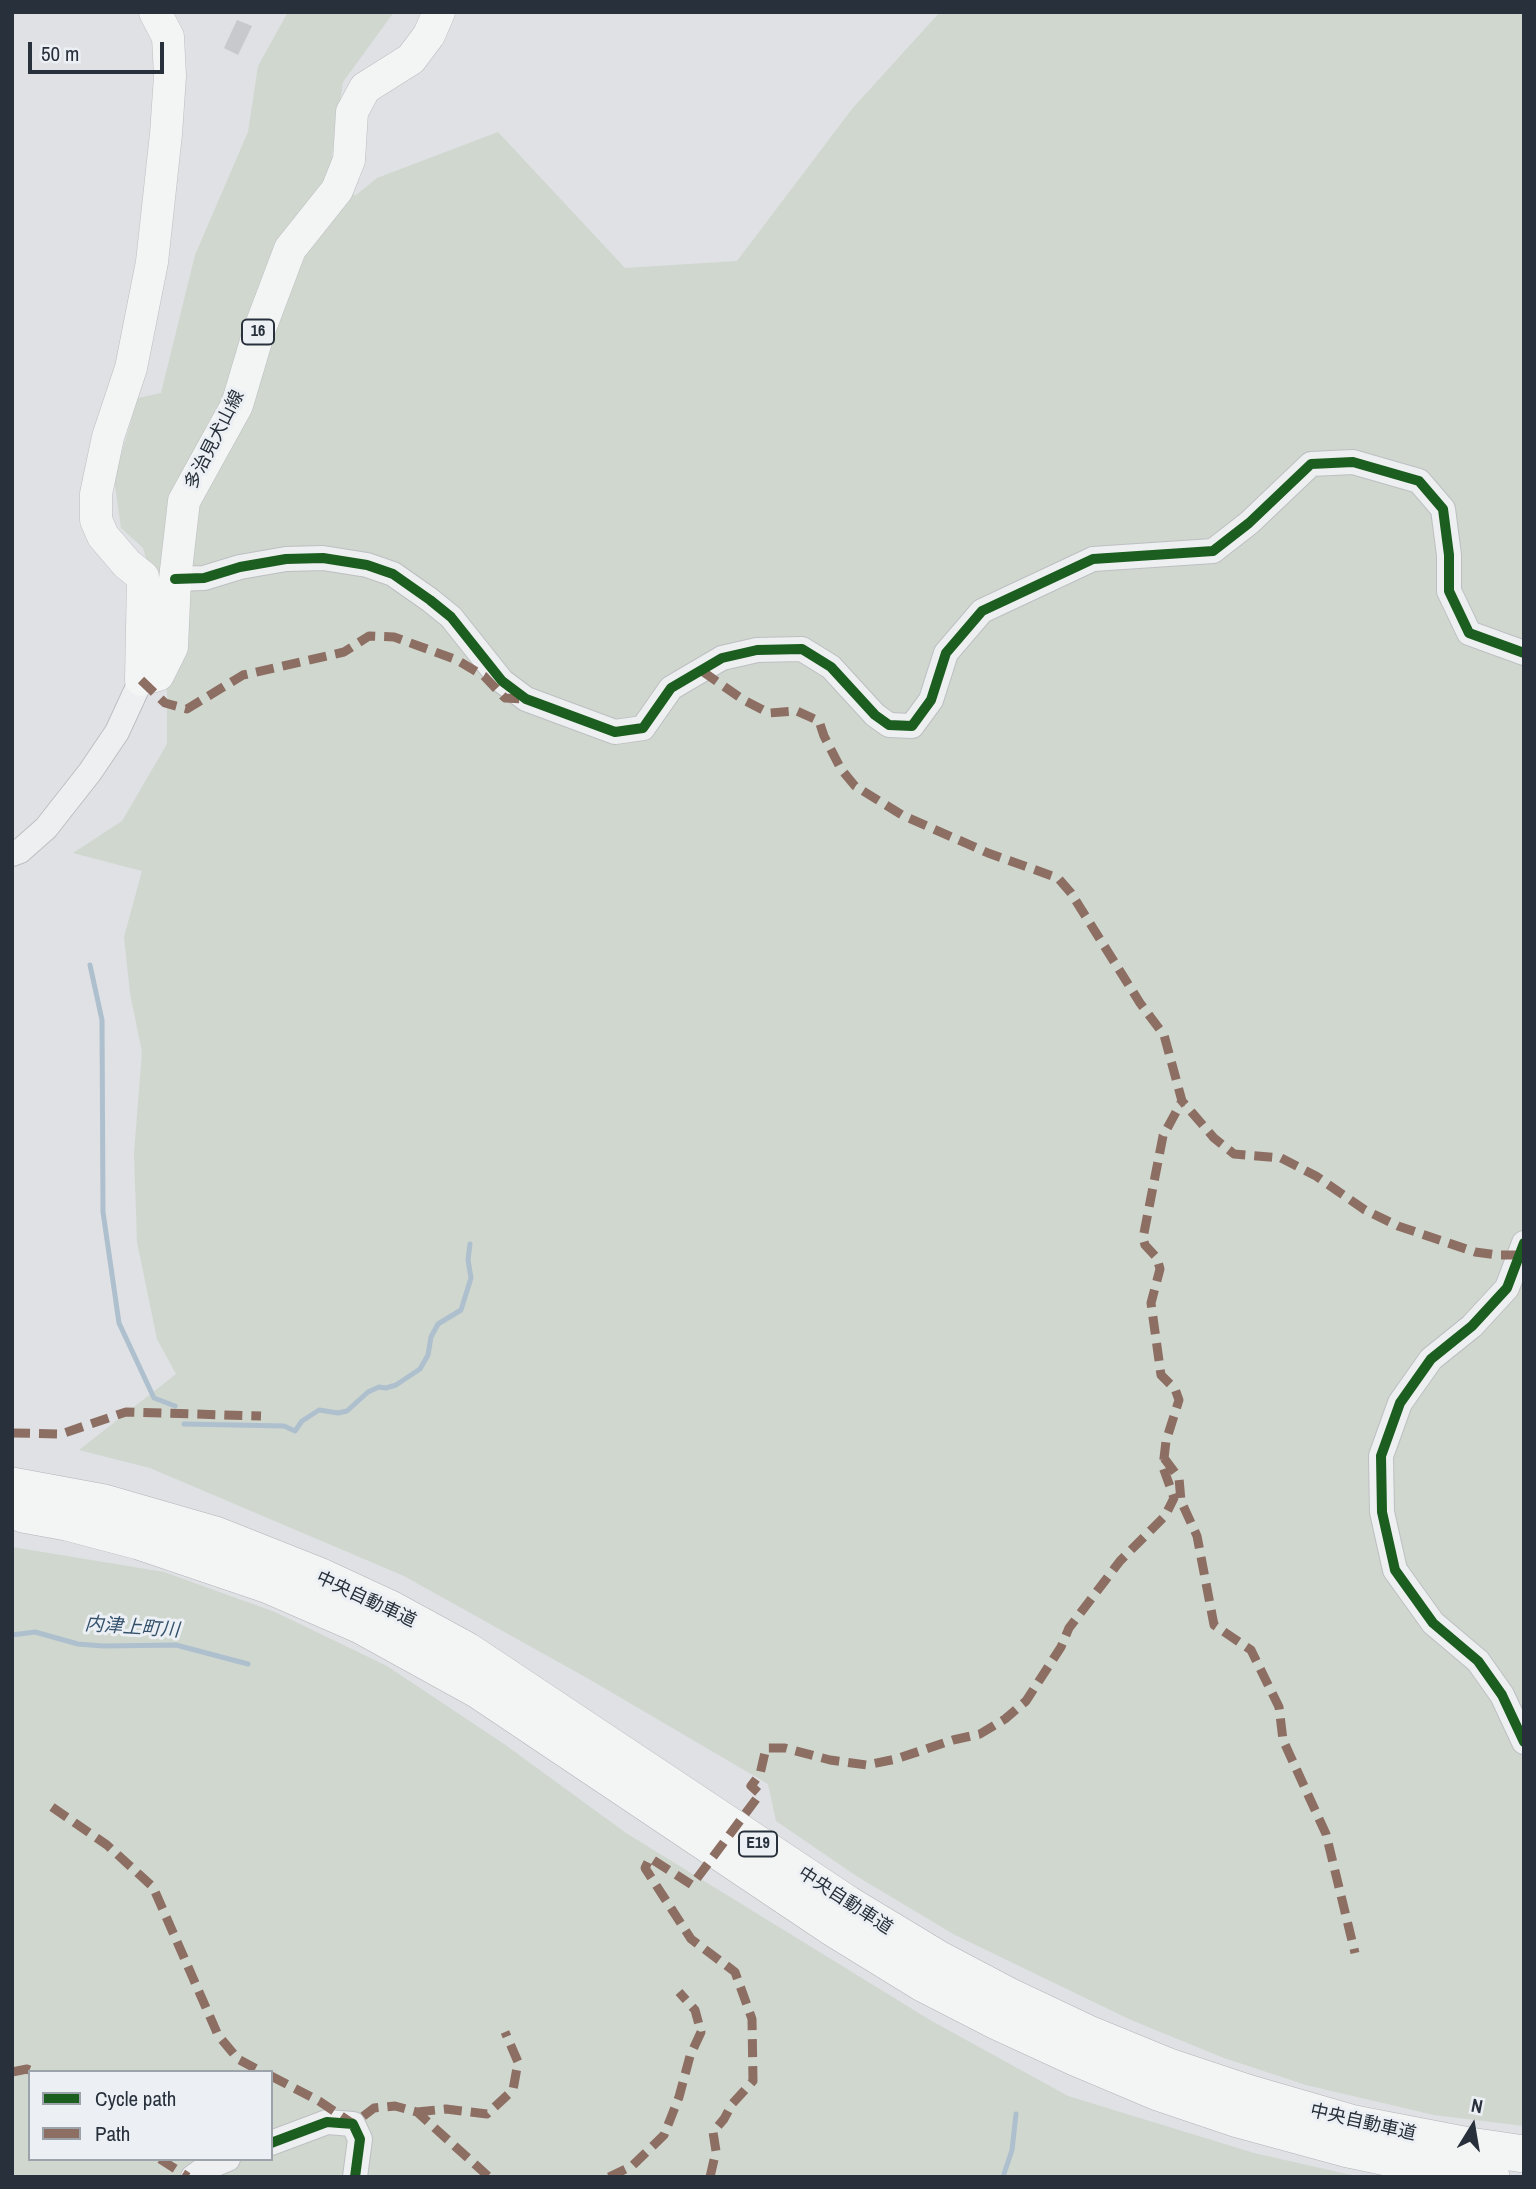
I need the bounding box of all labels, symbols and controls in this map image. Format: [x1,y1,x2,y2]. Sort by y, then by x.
scale bar [32,28,168,72]
text: 50 m [41,39,79,68]
road number: 16 [242,320,274,344]
street label: 多治見犬山線 [181,387,249,493]
street label: 中央自動車道 [312,1567,420,1633]
water label: 内津上町川 [84,1613,180,1643]
road number: E19 [739,1832,777,1856]
street label: 中央自動車道 [794,1863,896,1939]
legend [28,2070,273,2161]
text: Cycle path [95,2084,176,2113]
north arrow [1438,2091,1508,2161]
text: N [1469,2092,1485,2119]
street label: 中央自動車道 [1308,2100,1418,2146]
text: Path [95,2119,130,2148]

